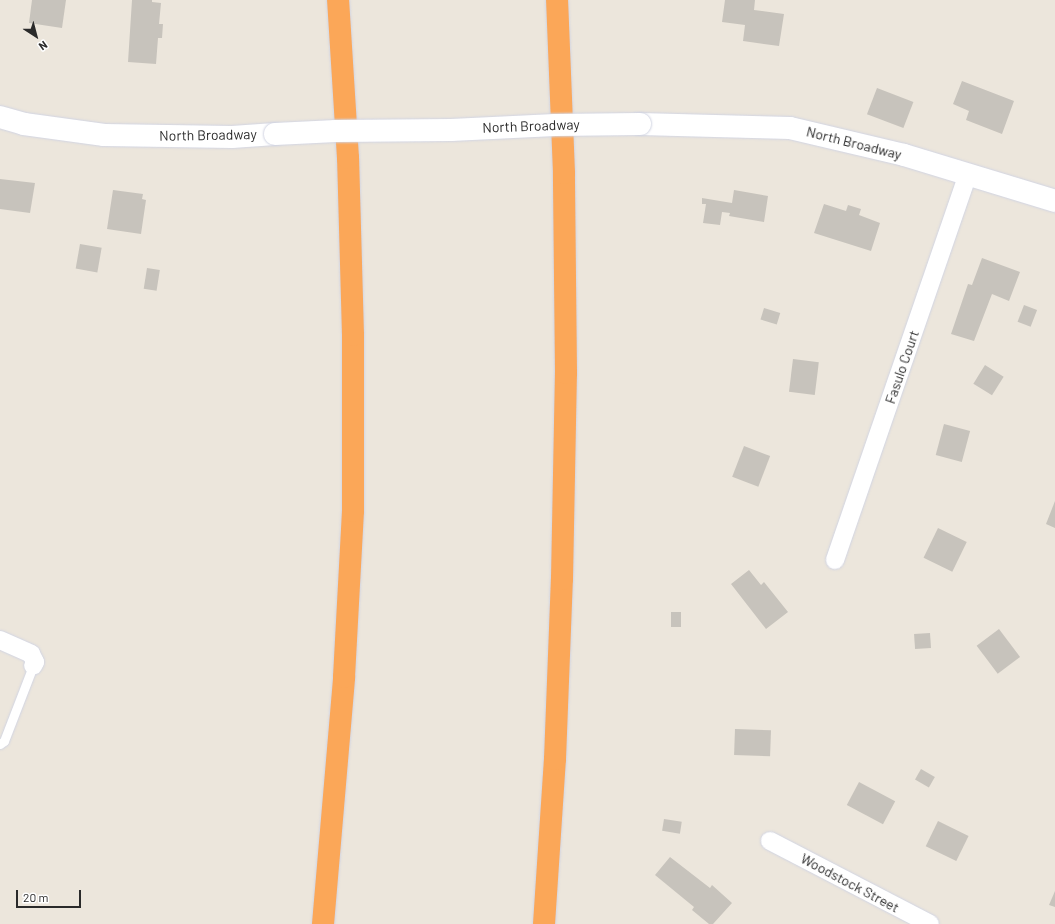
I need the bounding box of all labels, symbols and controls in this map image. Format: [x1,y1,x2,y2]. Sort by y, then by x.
north arrow [16,16,56,56]
text: N [37,39,50,54]
street label: North Broadway [482,116,580,136]
street label: North Broadway [805,123,903,163]
street label: North Broadway [159,126,257,144]
street label: Fasulo Court [882,328,922,406]
street label: Woodstock Street [798,850,902,916]
scale bar [18,882,83,908]
text: 20 m [23,890,49,904]

